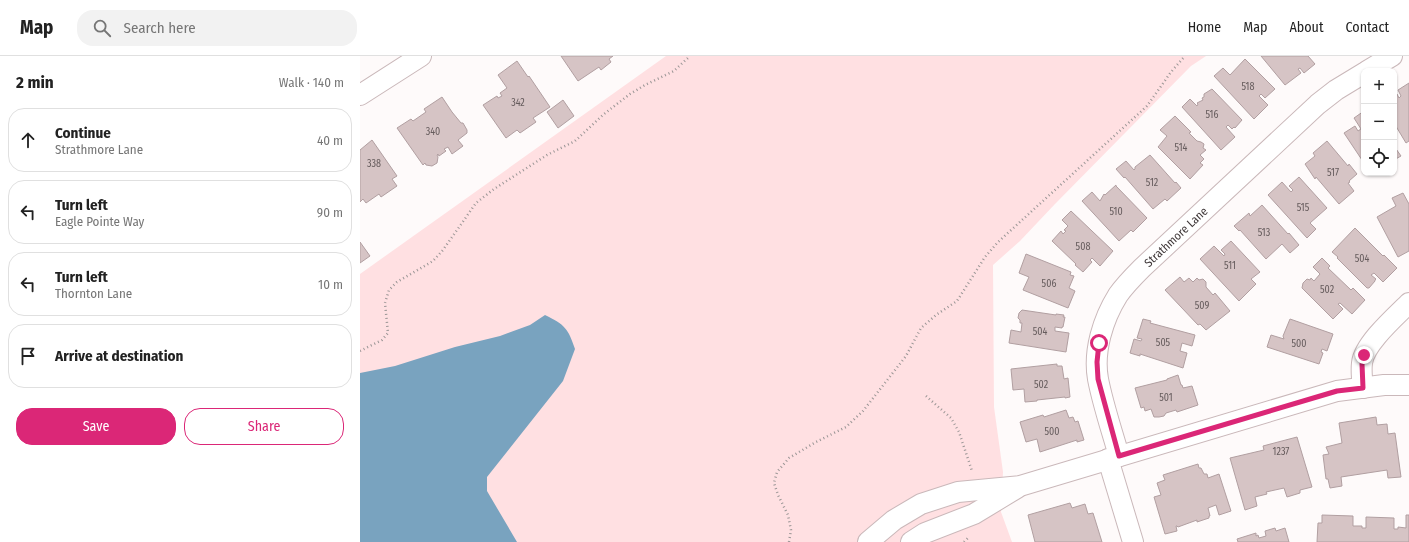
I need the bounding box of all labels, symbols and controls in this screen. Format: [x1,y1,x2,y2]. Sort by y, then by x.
search box [77,10,357,46]
text: Map [20,16,53,39]
icon: search [91,17,113,39]
text: Search here [123,19,196,37]
text: Home [1188,19,1221,36]
text: Map [1243,19,1267,36]
text: About [1289,19,1324,36]
text: Contact [1346,19,1389,36]
map controls [1361,68,1397,176]
button: + [1361,68,1397,104]
text: 2 min [16,72,54,93]
text: Walk · 140 m [279,75,344,90]
house number: 518 [1242,81,1255,93]
house number: 342 [511,97,525,109]
button: − [1361,104,1397,140]
house number: 516 [1206,109,1219,121]
text: Continue [55,124,111,142]
house number: 340 [426,126,440,138]
icon: ahead [17,129,39,151]
text: 40 m [317,133,343,148]
button: locate [1361,140,1397,176]
text: Strathmore Lane [55,142,143,157]
house number: 514 [1175,142,1188,154]
house number: 338 [367,158,381,170]
house number: 517 [1327,167,1339,179]
house number: 512 [1146,177,1159,189]
text: Turn left [55,196,108,214]
icon: left [17,201,39,223]
house number: 515 [1297,202,1310,214]
street label: Strathmore Lane [1141,204,1211,270]
text: 90 m [317,205,343,220]
house number: 510 [1109,206,1123,218]
text: Eagle Pointe Way [55,214,144,229]
house number: 513 [1258,227,1271,239]
house number: 508 [1076,241,1090,253]
house number: 504 [1355,253,1369,265]
house number: 511 [1224,260,1236,272]
text: Turn left [55,268,108,286]
icon: left [17,273,39,295]
text: 10 m [318,277,343,292]
house number: 506 [1042,278,1056,290]
house number: 502 [1320,284,1335,296]
text: Thornton Lane [55,286,132,301]
house number: 509 [1195,300,1209,312]
house number: 504 [1033,326,1047,338]
route start [1090,334,1108,352]
house number: 505 [1156,337,1171,349]
house number: 500 [1291,338,1307,350]
icon: arrive [17,345,39,367]
route end [1355,346,1373,364]
text: Arrive at destination [55,347,183,365]
house number: 502 [1034,379,1049,391]
house number: 501 [1159,392,1173,404]
button: Save [16,408,176,445]
button: Share [184,408,344,445]
house number: 500 [1044,426,1060,438]
house number: 1237 [1273,446,1289,458]

